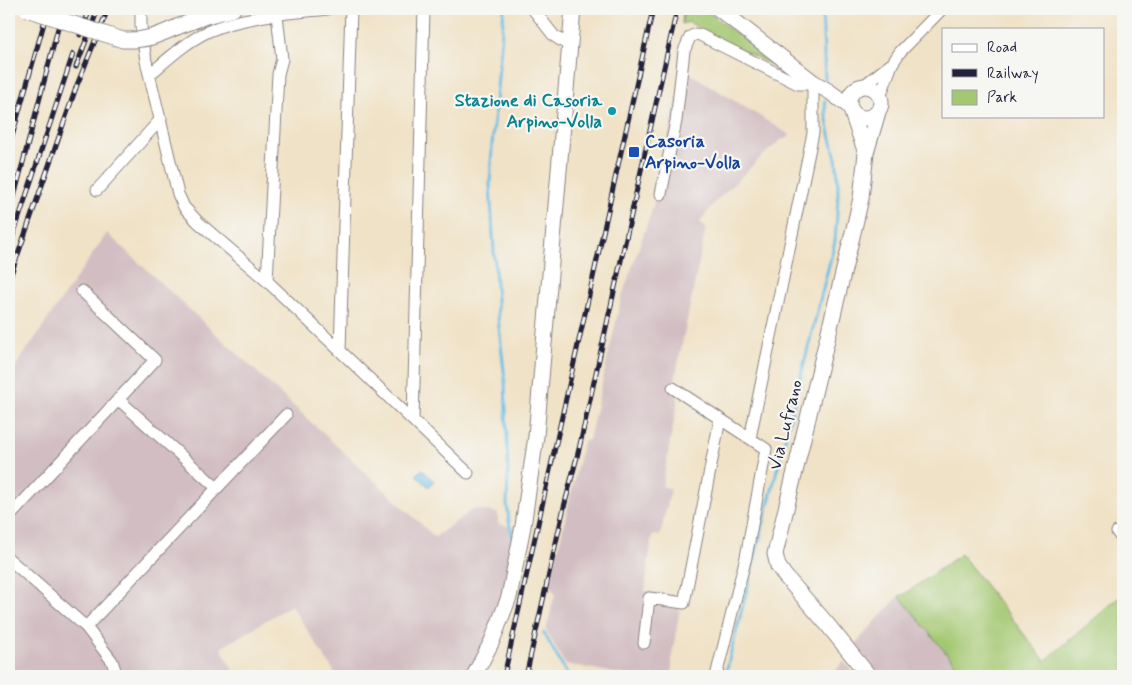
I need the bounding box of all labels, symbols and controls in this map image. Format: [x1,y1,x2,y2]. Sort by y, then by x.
legend [942,28,1104,118]
text: Road [987,38,1017,58]
text: Railway [987,64,1039,84]
text: Park [987,88,1017,108]
place label: Stazione di Casoria Arpino-Volla [455,89,603,134]
marker: Stazione di Casoria Arpino-Volla [606,105,618,117]
place label: Casoria Arpino-Volla [645,130,741,175]
marker: Casoria Arpino-Volla [627,145,641,159]
street label: Via Lufrano [763,377,809,473]

